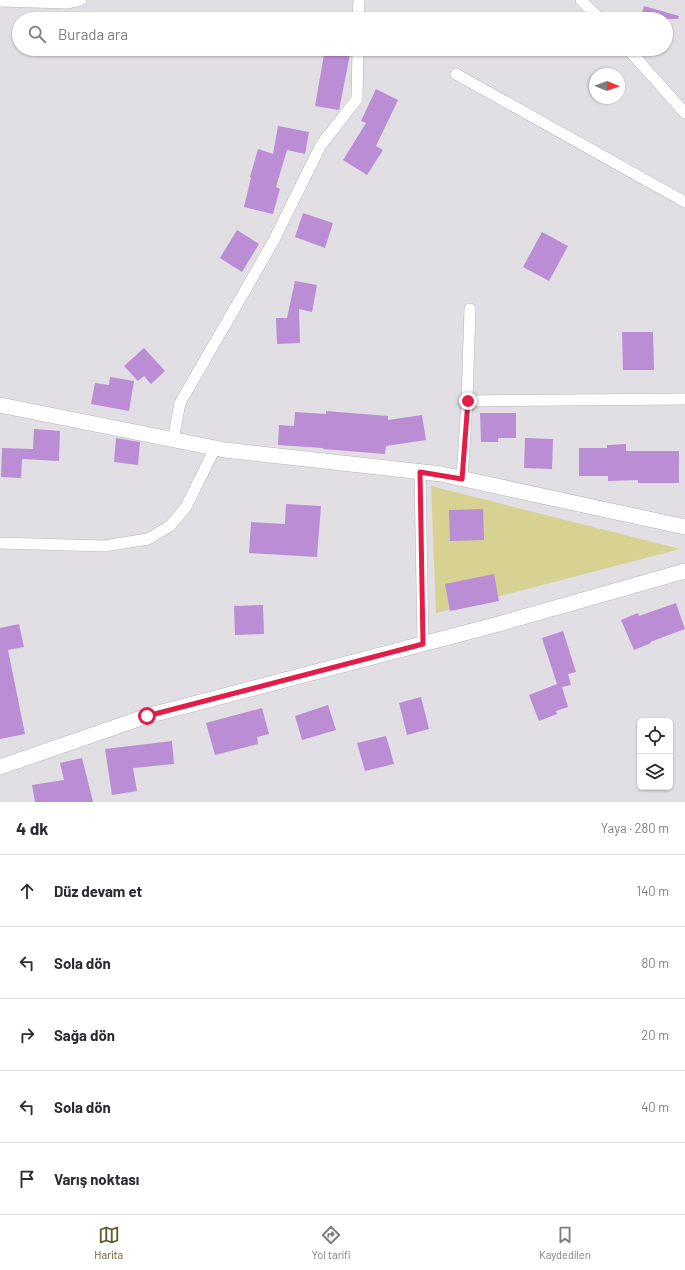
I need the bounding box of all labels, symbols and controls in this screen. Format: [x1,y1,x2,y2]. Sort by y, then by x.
search box [12,12,673,56]
icon: search [26,23,48,45]
text: Burada ara [58,25,128,43]
north arrow [589,68,625,104]
route end [459,392,477,410]
route start [138,707,156,725]
map controls [637,718,673,790]
button: locate [637,718,673,754]
button: layers [637,754,673,790]
text: 4 dk [16,818,48,838]
text: Yaya · 280 m [601,820,669,836]
icon: ahead [16,880,38,902]
text: Düz devam et [54,882,142,900]
text: 140 m [637,883,669,899]
icon: left [16,952,38,974]
text: Sola dön [54,954,111,972]
text: 80 m [642,955,669,971]
icon: right [16,1024,38,1046]
text: Sağa dön [54,1026,115,1044]
text: 20 m [641,1027,669,1043]
icon: left [16,1096,38,1118]
text: Sola dön [54,1098,111,1116]
text: 40 m [641,1099,669,1115]
icon: arrive [16,1168,38,1190]
text: Varış noktası [54,1170,139,1188]
tab: Harita [94,1224,123,1261]
tab: Yol tarifi [312,1224,350,1261]
tab: Kaydedilen [539,1224,591,1261]

